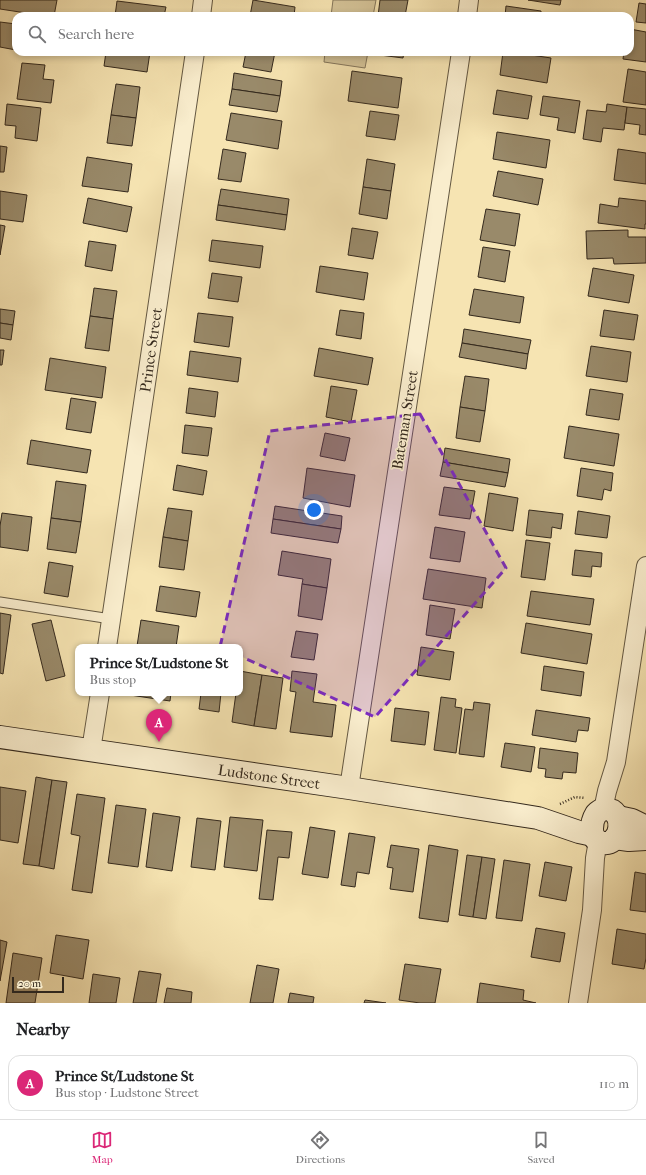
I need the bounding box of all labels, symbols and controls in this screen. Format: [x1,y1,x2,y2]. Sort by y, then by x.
search box [12,12,634,56]
icon: search [26,23,48,45]
text: Search here [58,25,134,43]
street label: Prince Street [136,306,166,394]
street label: Bateman Street [388,368,422,471]
your location [304,500,324,520]
popup [75,644,243,696]
text: Prince St/Ludstone St [90,654,228,672]
text: Bus stop [90,672,136,687]
pin: A [146,709,172,742]
street label: Ludstone Street [217,761,322,793]
scale bar [12,975,64,994]
text: 20 m [18,977,41,990]
text: Nearby [16,1019,70,1039]
text: Prince St/Ludstone St [55,1067,194,1085]
text: A [26,1076,34,1091]
text: 110 m [599,1076,629,1091]
text: Bus stop · Ludstone Street [55,1085,199,1100]
tab: Map [91,1129,113,1166]
tab: Directions [296,1129,345,1166]
tab: Saved [527,1129,555,1166]

